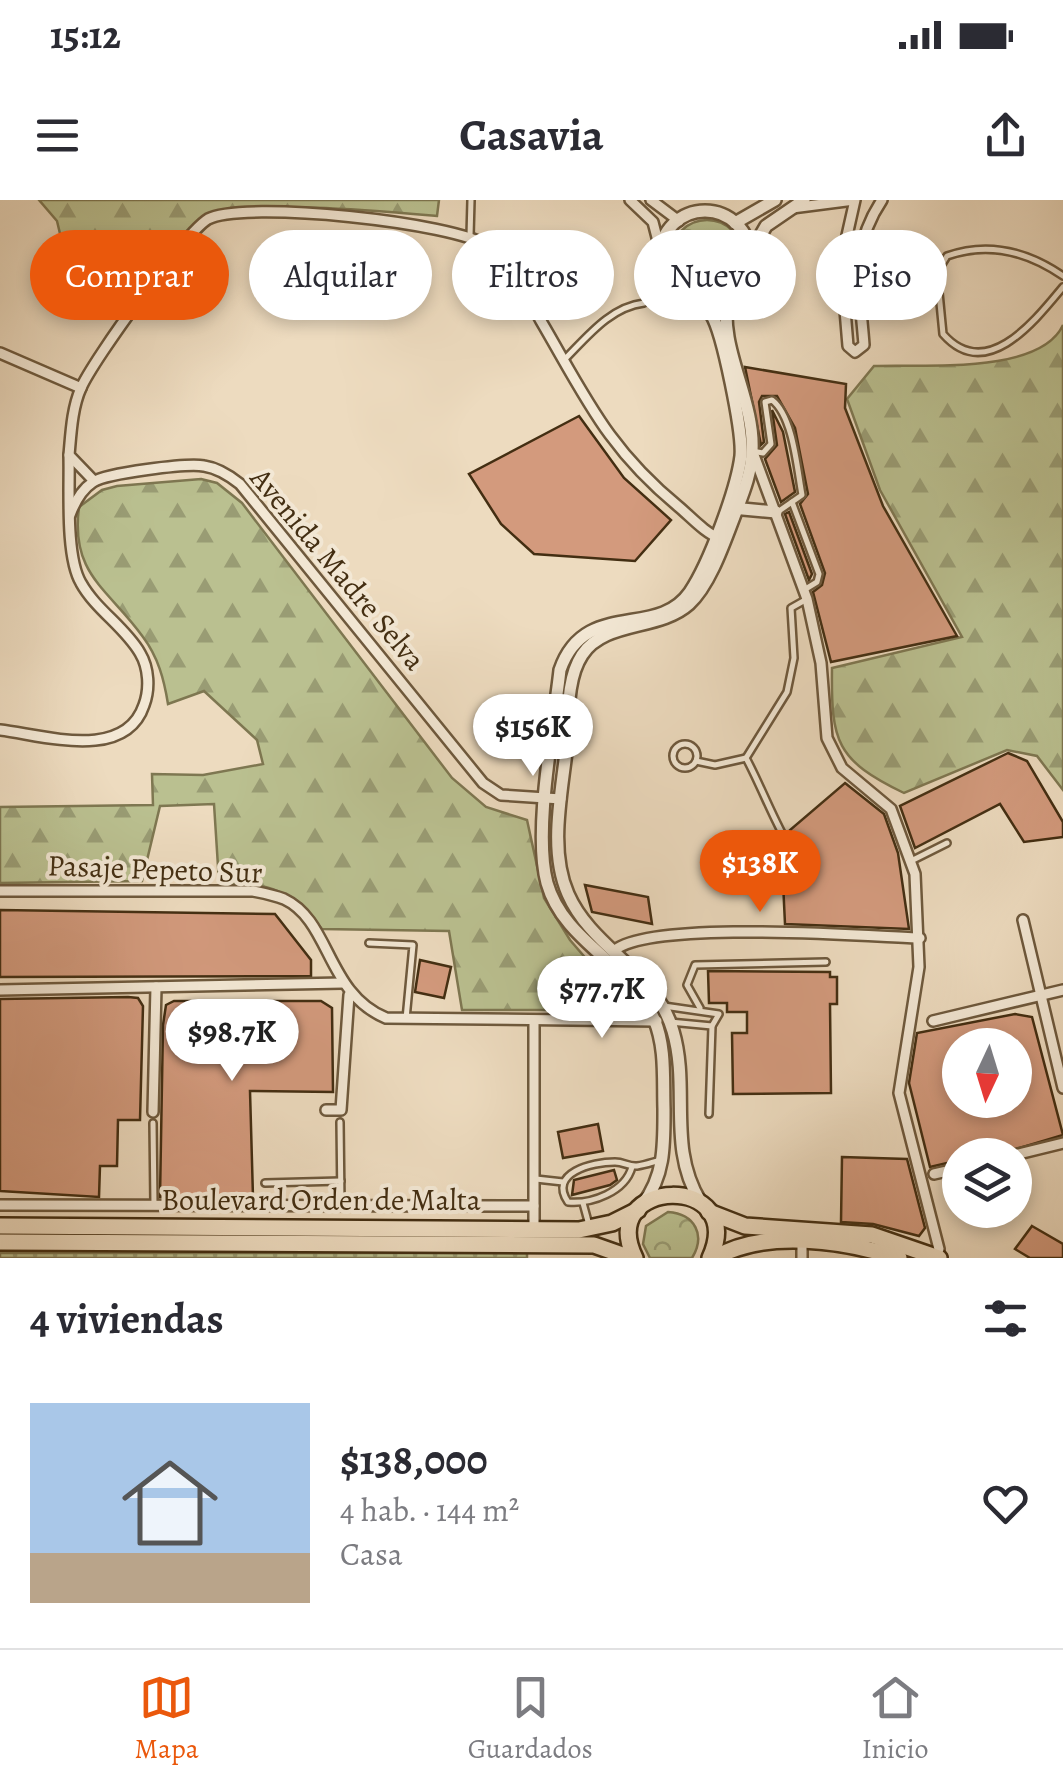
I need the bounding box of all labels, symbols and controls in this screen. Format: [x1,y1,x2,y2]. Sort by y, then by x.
text: 15:12 [50,9,121,61]
text: Casavia [459,104,604,166]
icon: menu [30,108,85,163]
icon: share [978,108,1033,163]
chip: Comprar [30,230,229,320]
chip: Alquilar [249,230,432,320]
chip: Filtros [452,230,614,320]
chip: Nuevo [634,230,796,320]
chip: Piso [816,230,947,320]
street label: Avenida Madre Selva [241,459,435,679]
pin: $156K [463,694,603,779]
text: $156K [495,704,571,748]
pin: $138K [690,830,830,915]
text: $138K [722,840,798,884]
street label: Pasaje Pepeto Sur [47,845,263,893]
pin: $77.7K [521,956,683,1041]
text: $77.7K [559,966,645,1010]
pin: $98.7K [151,999,313,1084]
text: $98.7K [188,1009,276,1053]
north arrow [942,1028,1032,1118]
map controls [942,1028,1032,1228]
button: layers [942,1138,1032,1228]
street label: Boulevard Orden de Malta [161,1180,481,1220]
text: 4 viviendas [30,1290,224,1347]
icon: filters [978,1291,1033,1346]
text: $138,000 [340,1431,488,1488]
icon: home [110,1443,230,1563]
icon: heart [978,1476,1033,1531]
text: 4 hab. · 144 m² [340,1488,519,1532]
text: Casa [340,1532,403,1576]
tab: Mapa [134,1670,199,1768]
tab: Guardados [468,1670,593,1768]
tab: Inicio [862,1670,929,1768]

